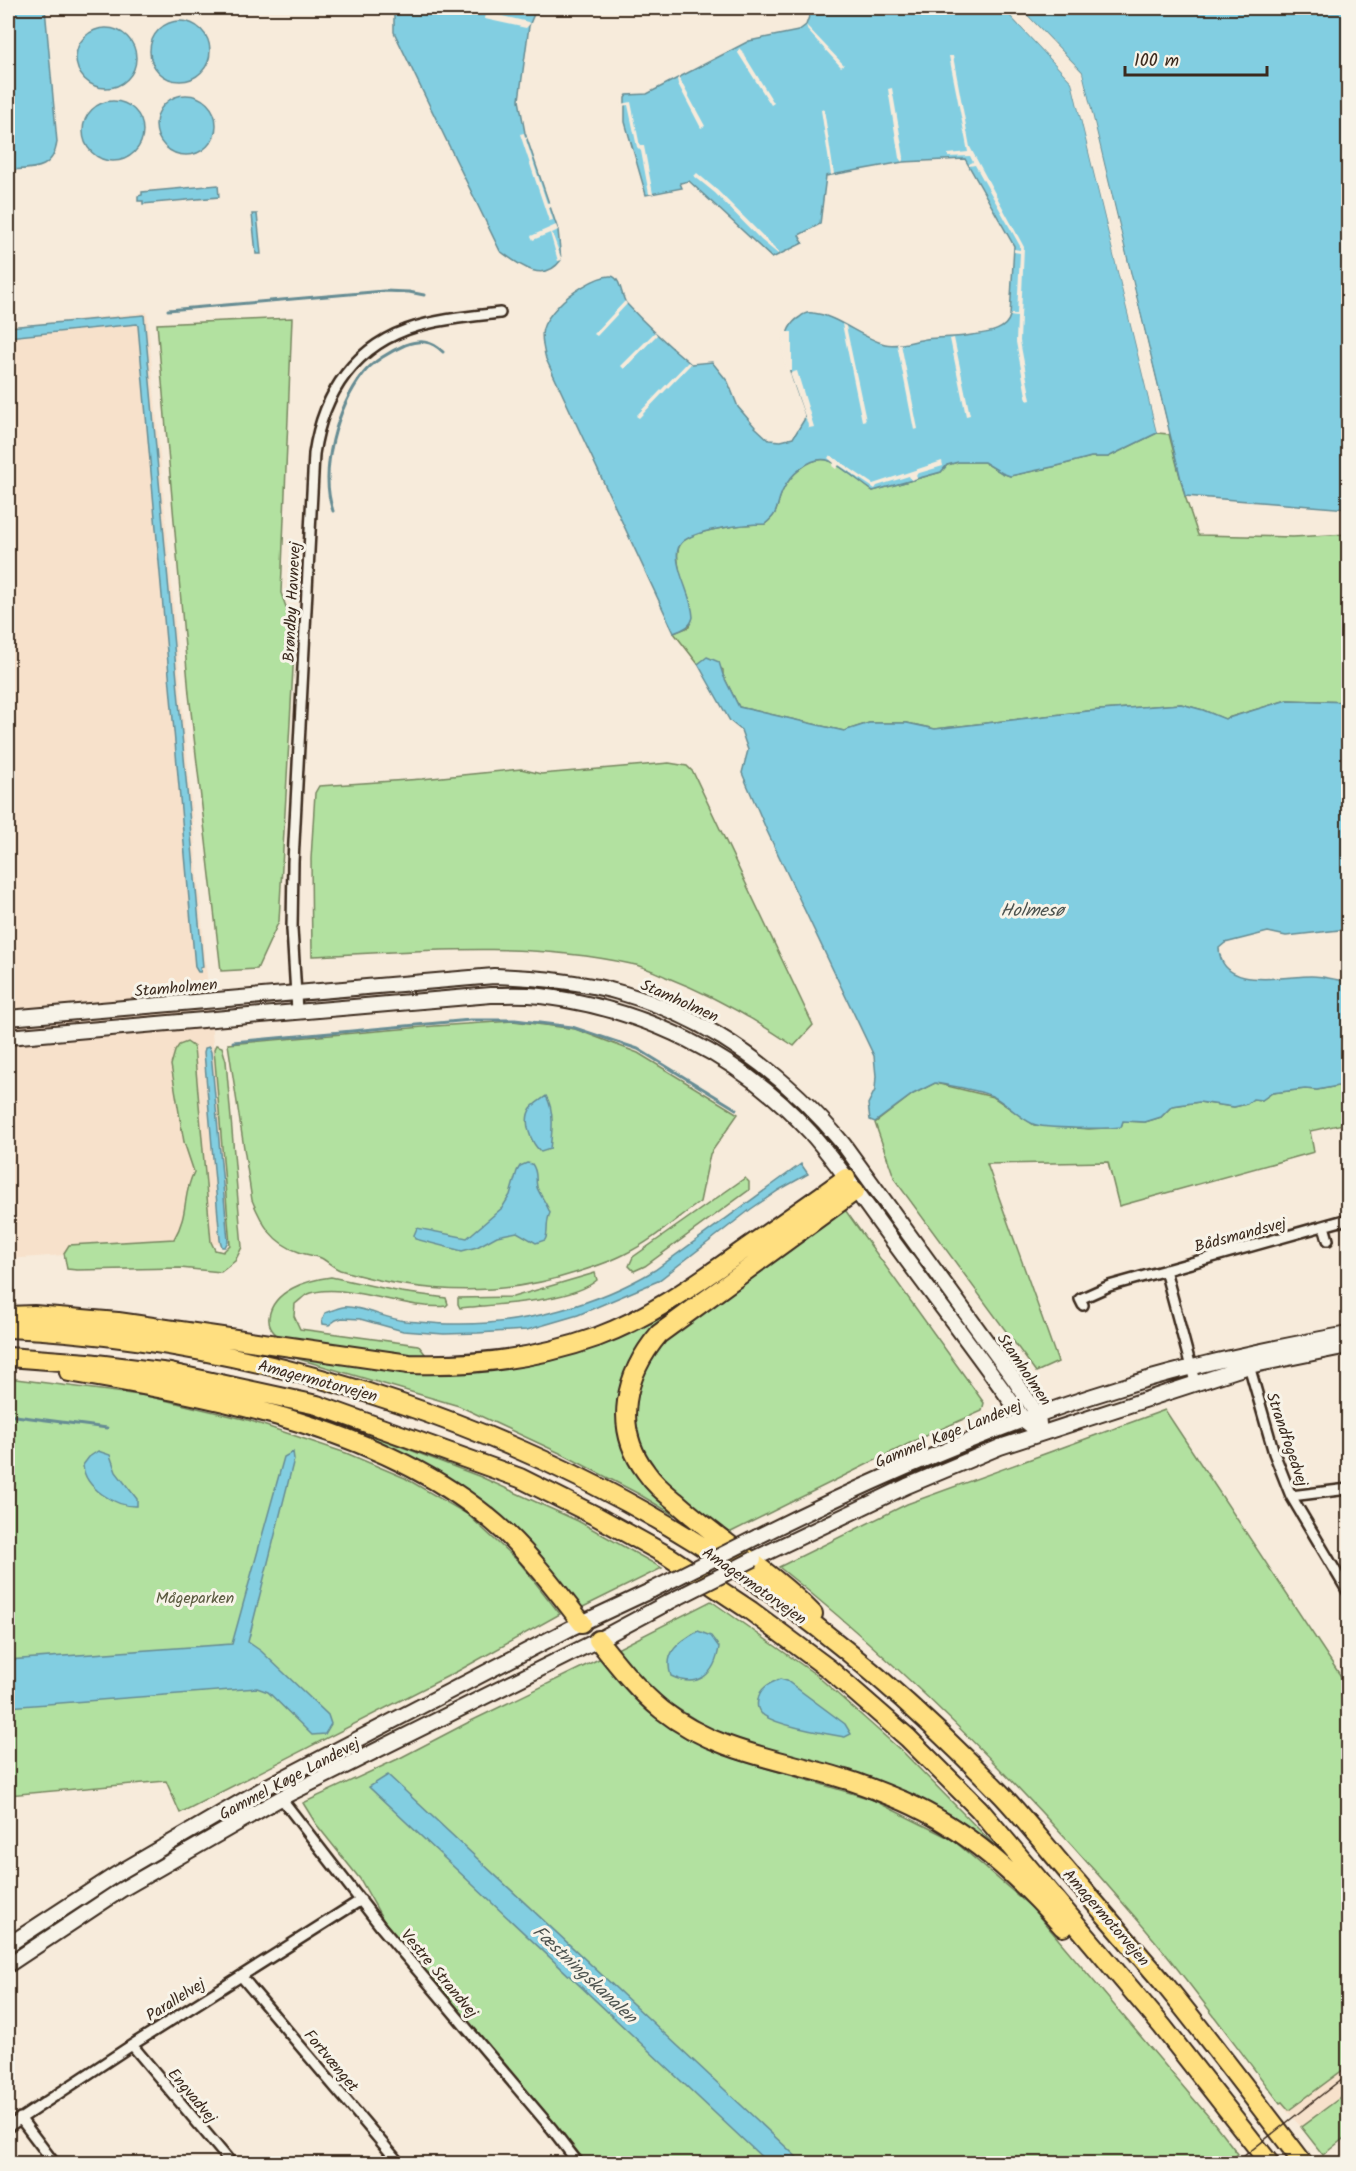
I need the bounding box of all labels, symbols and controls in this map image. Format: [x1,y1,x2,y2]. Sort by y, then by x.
scale bar [1125,39,1268,77]
text: 100 m [1134,47,1179,76]
street label: Brøndby Havnevej [277,540,308,663]
water label: Holmesø [1001,897,1066,926]
street label: Stamholmen [134,972,219,1005]
street label: Stamholmen [636,973,722,1030]
street label: Bådsmandsvej [1192,1211,1290,1260]
street label: Stamholmen [990,1328,1057,1411]
street label: Amagermotorvejen [255,1354,380,1409]
street label: Strandfogedvej [1259,1389,1315,1491]
street label: Gammel Køge Landevej [871,1393,1027,1475]
street label: Amagermotorvejen [697,1541,811,1632]
park label: Mågeparken [156,1586,234,1611]
street label: Gammel Køge Landevej [215,1731,365,1827]
street label: Amagermotorvejen [1056,1864,1155,1972]
water label: Fæstningskanalen [525,1919,644,2032]
street label: Vestre Strandvej [394,1924,484,2025]
street label: Parallelvej [141,1972,211,2028]
street label: Fortvænget [297,2024,365,2098]
street label: Engvadvej [161,2063,223,2130]

